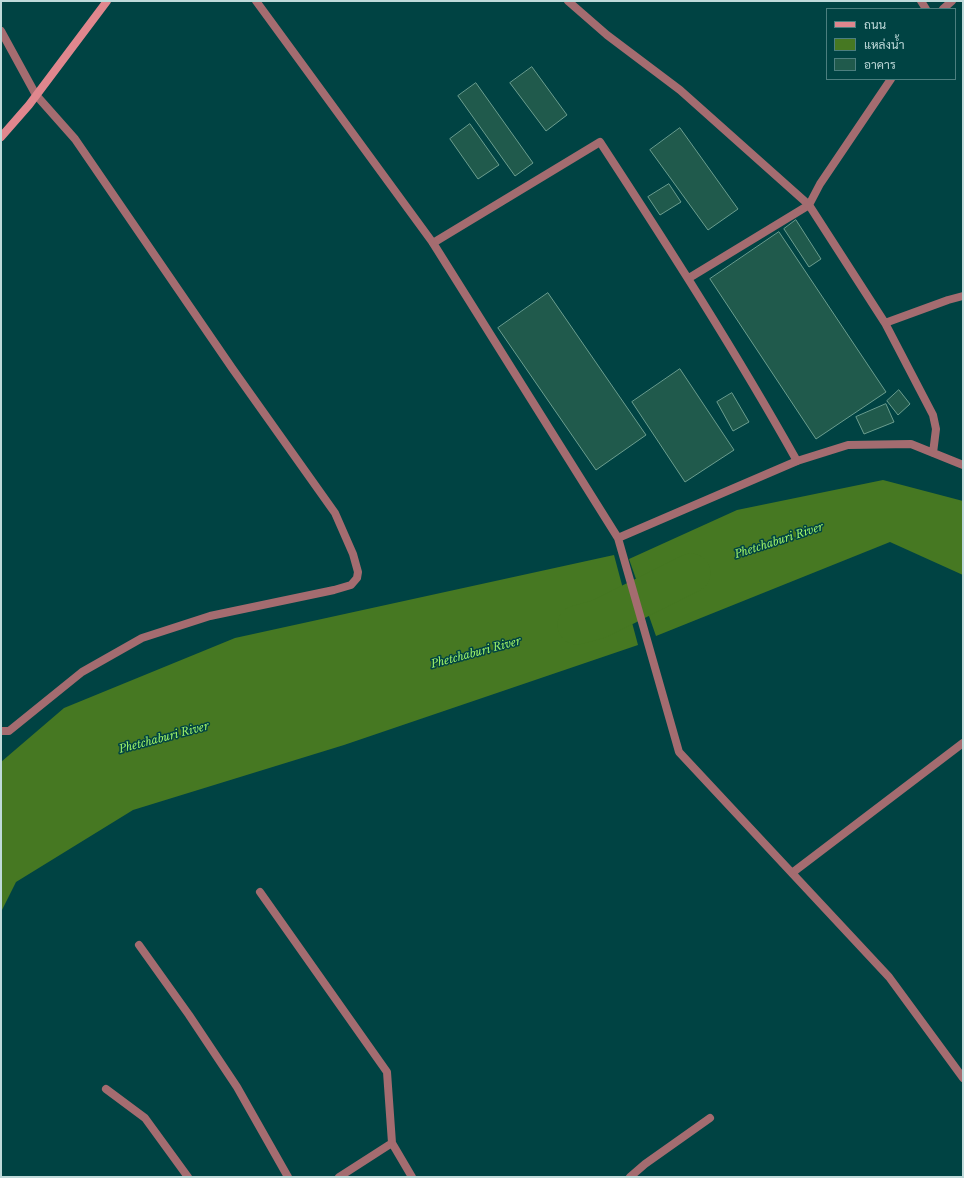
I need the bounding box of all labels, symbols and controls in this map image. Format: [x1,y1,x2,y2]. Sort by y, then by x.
legend [826,8,956,80]
text: ถนน [864,17,886,32]
text: แหล่งน้ำ [864,37,904,52]
text: อาคาร [864,57,896,72]
water label: Phetchaburi River [733,520,825,562]
water label: Phetchaburi River [430,635,522,671]
water label: Phetchaburi River [118,720,210,756]

